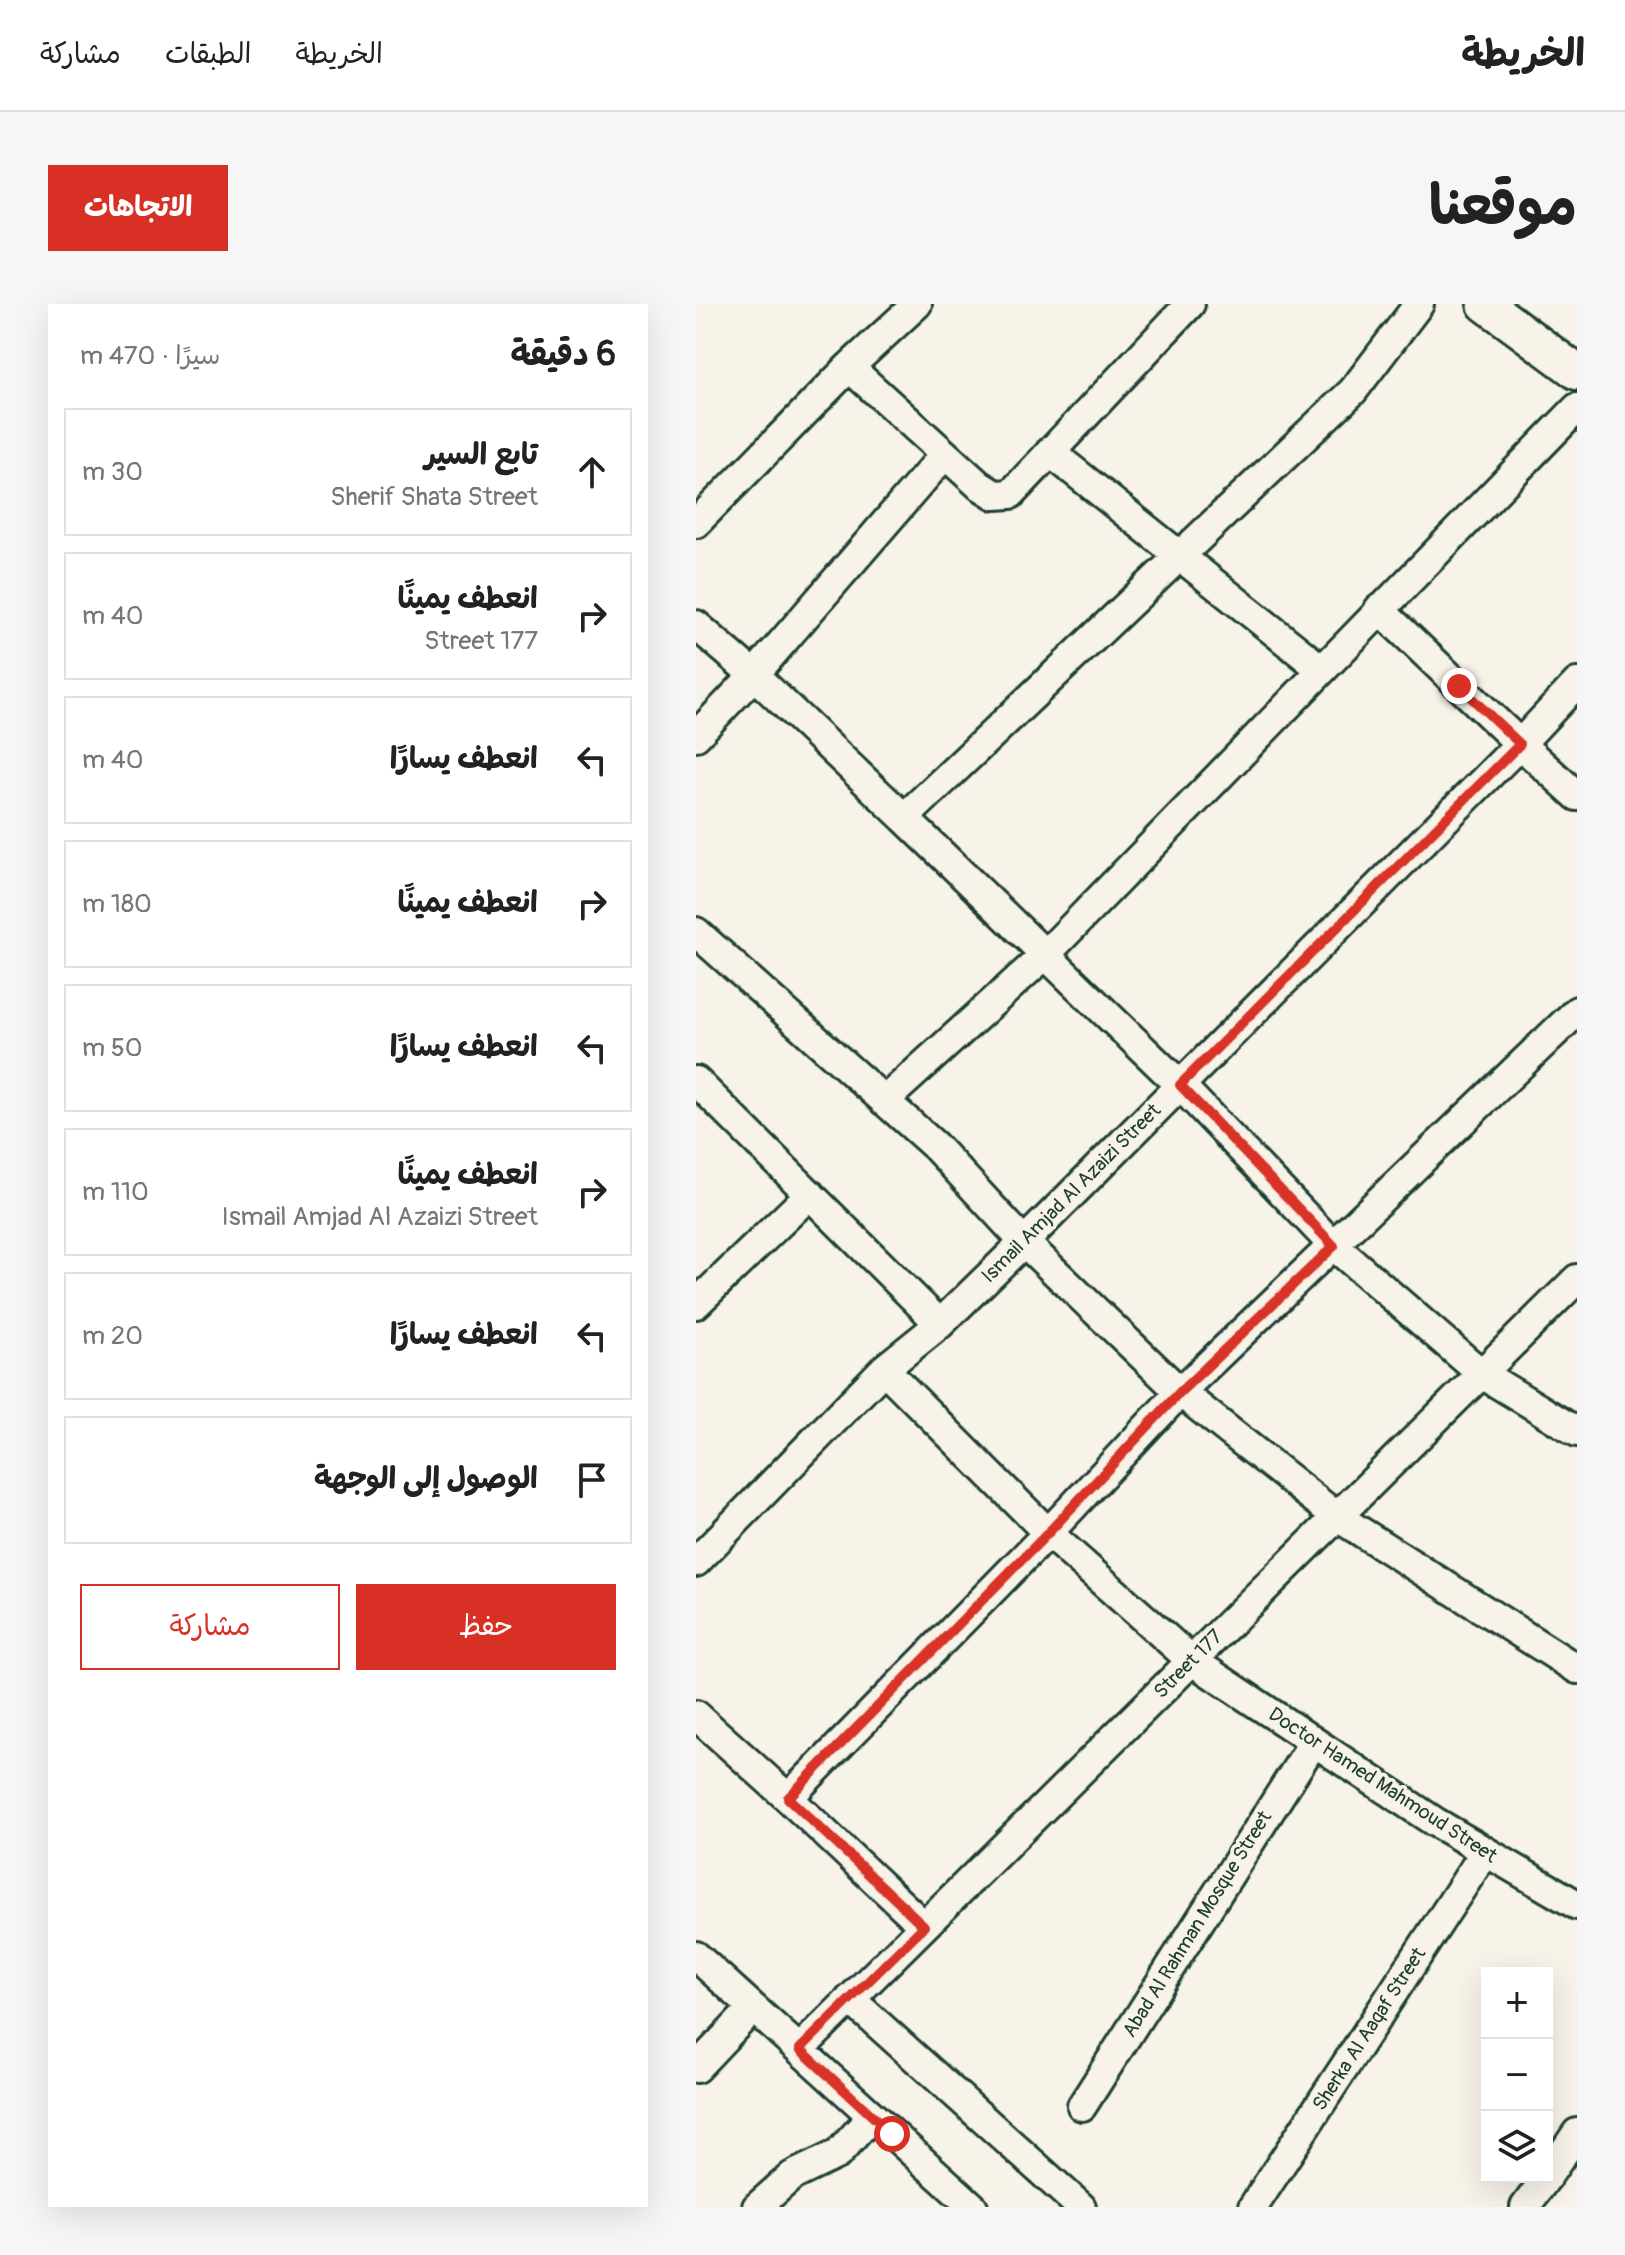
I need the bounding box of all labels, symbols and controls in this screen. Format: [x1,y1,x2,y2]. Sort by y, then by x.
text: الخريطة [1461,30,1585,78]
text: مشاركة [40,37,121,72]
text: الطبقات [165,37,251,72]
text: الخريطة [295,37,383,72]
button: الاتجاهات [48,165,228,251]
text: موقعنا [1429,172,1577,241]
text: 6 دقيقة [510,333,616,376]
text: سيرًا · 470 m [80,340,220,372]
text: تابع السير [425,436,538,473]
icon: ahead [570,450,614,494]
text: 30 m [82,456,143,488]
text: Sherif Shata Street [330,481,538,513]
text: انعطف يمينًا [398,580,538,617]
icon: right [570,594,614,638]
text: 40 m [82,600,144,632]
text: Street 177 [424,625,538,657]
route end [1441,668,1477,704]
icon: left [570,738,614,782]
text: انعطف يسارًا [390,740,538,777]
text: 40 m [82,744,144,776]
icon: right [570,882,614,926]
text: انعطف يمينًا [398,884,538,921]
text: 180 m [82,888,152,920]
icon: left [570,1026,614,1070]
text: انعطف يسارًا [390,1028,538,1065]
text: 50 m [82,1032,143,1064]
street label: Ismail Amjad Al Azaizi Street [976,1097,1167,1288]
text: انعطف يمينًا [398,1156,538,1193]
icon: right [570,1170,614,1214]
text: 110 m [82,1176,149,1208]
text: Ismail Amjad Al Azaizi Street [222,1201,538,1233]
icon: left [570,1314,614,1358]
text: انعطف يسارًا [390,1316,538,1353]
text: 20 m [82,1320,143,1352]
icon: arrive [570,1458,614,1502]
text: الوصول إلى الوجهة [314,1460,538,1497]
button: مشاركة [80,1584,340,1670]
button: حفظ [356,1584,616,1670]
street label: Street 177 [1148,1624,1228,1704]
street label: Doctor Hamed Mahmoud Street [1264,1702,1503,1869]
street label: Abad Al Rahman Mosque Street [1117,1805,1278,2042]
street label: Sherka Al Aaqaf Street [1307,1942,1432,2115]
map controls [1481,1967,1553,2183]
button: + [1481,1967,1553,2039]
button: − [1481,2039,1553,2111]
button: layers [1481,2111,1553,2183]
route start [874,2116,910,2152]

